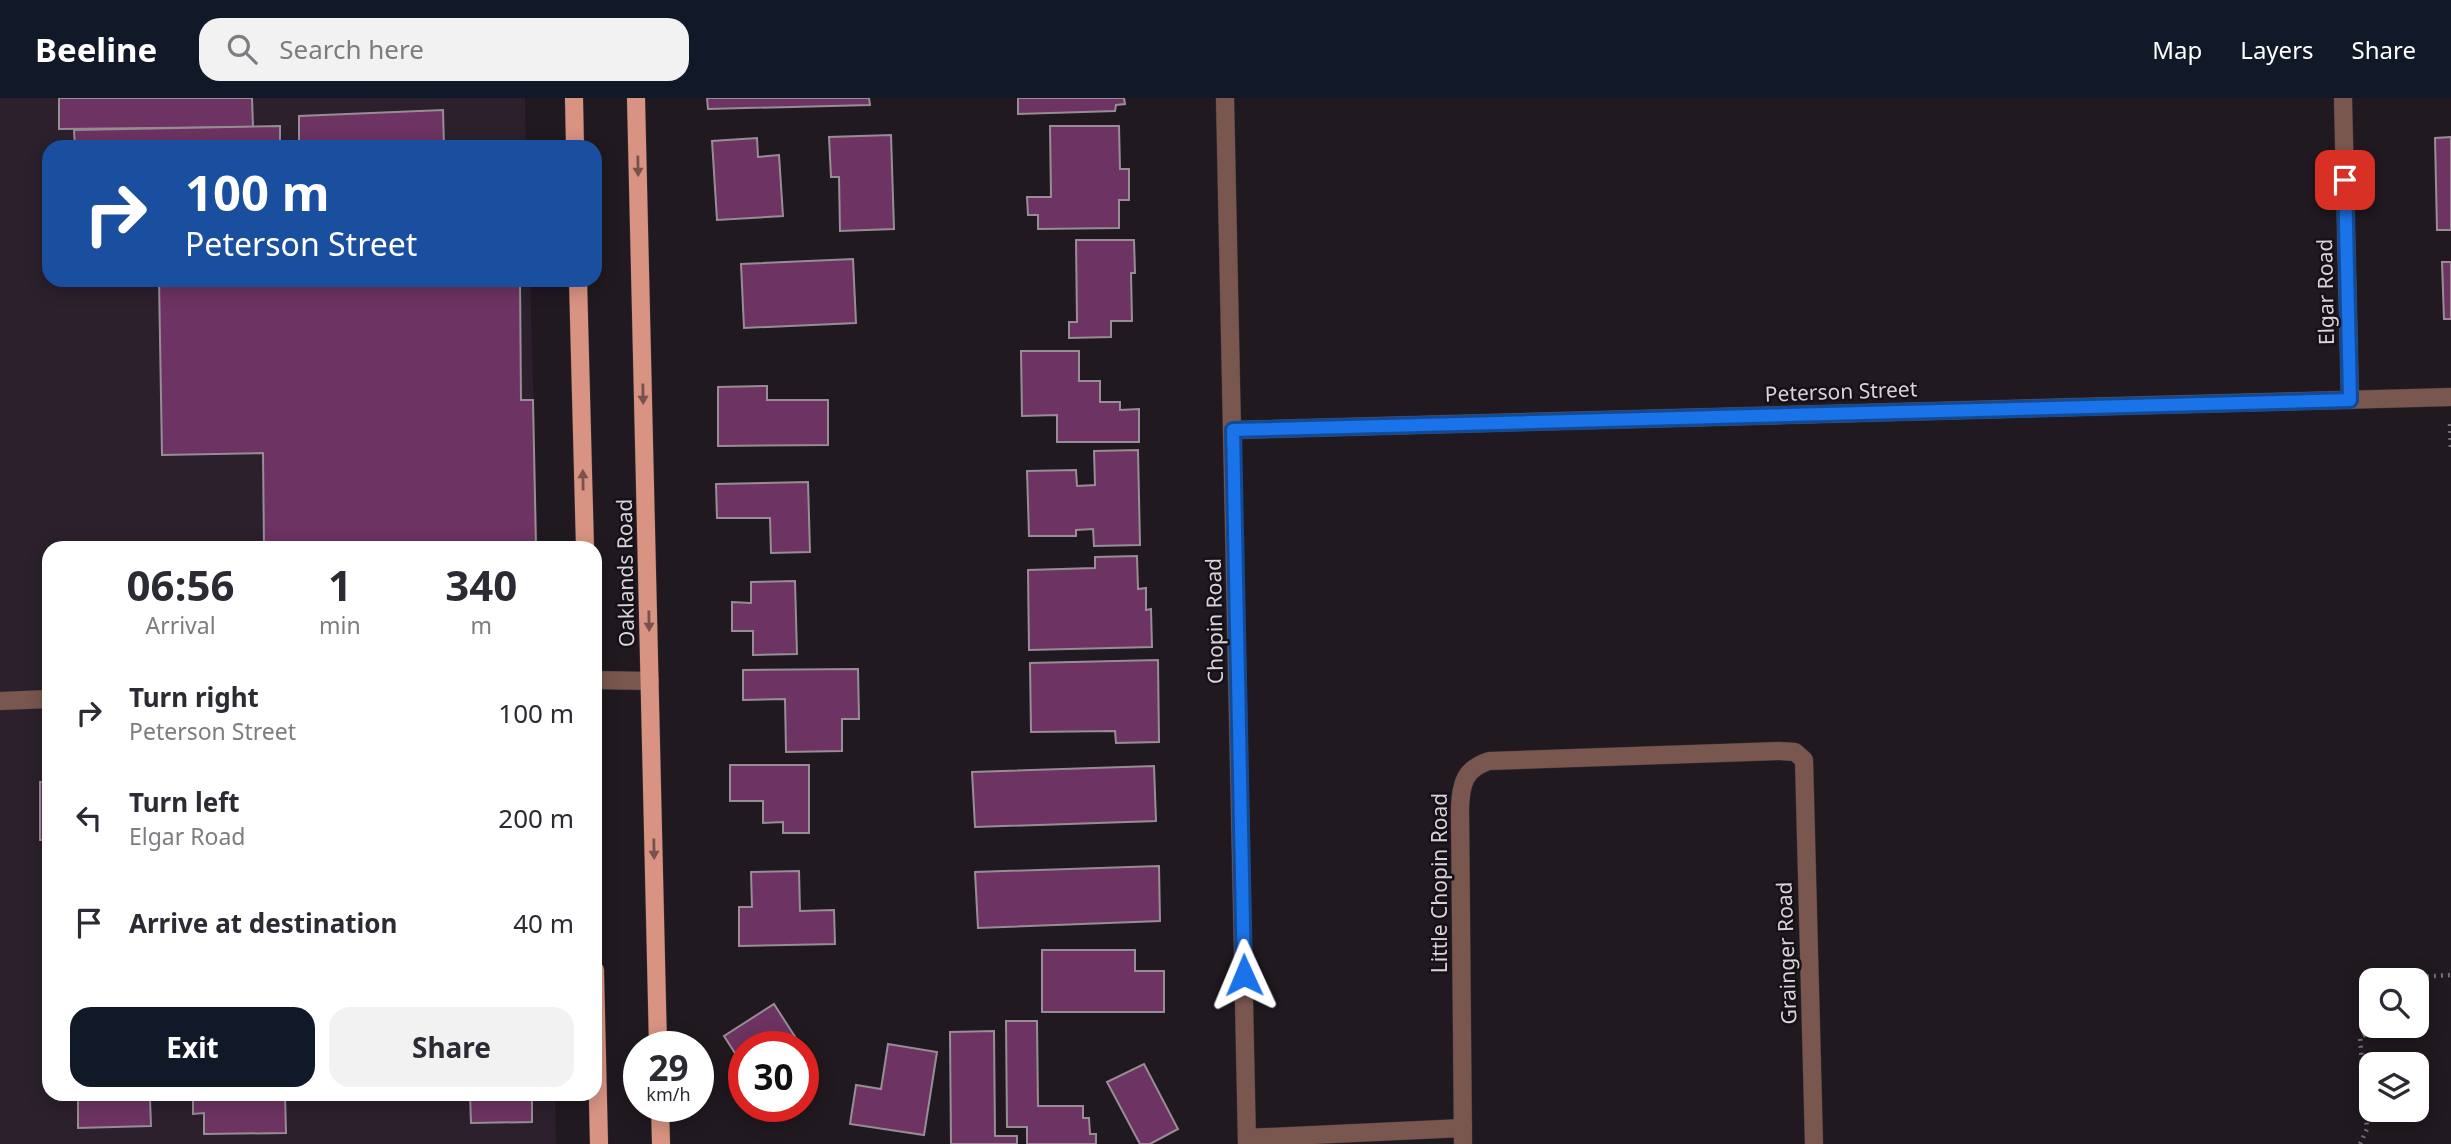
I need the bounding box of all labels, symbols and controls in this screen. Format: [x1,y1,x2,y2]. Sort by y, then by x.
search box [199,18,689,81]
text: Beeline [35,27,157,72]
icon: search [223,30,261,68]
text: Search here [279,31,424,67]
text: Map [2152,33,2202,66]
text: Layers [2240,33,2314,66]
text: Share [2352,33,2416,66]
pin [2315,150,2375,210]
one-way arrow [632,155,644,177]
text: 100 m [185,159,330,225]
icon: arrive [2326,161,2364,199]
icon: right [70,168,161,259]
text: Peterson Street [185,222,417,265]
street label: Elgar Road [2310,239,2340,345]
street label: Peterson Street [1764,374,1918,408]
one-way arrow [638,383,649,405]
one-way arrow [578,468,589,490]
street label: Oaklands Road [610,499,640,647]
text: 06:56 [127,556,234,613]
text: 1 [328,556,352,613]
text: 340 [445,556,517,613]
street label: Chopin Road [1199,558,1229,684]
text: Arrival [145,609,216,641]
text: min [319,609,361,641]
text: m [471,609,492,641]
one-way arrow [643,610,654,632]
text: Turn right [129,679,259,715]
icon: right [70,694,108,732]
text: 100 m [498,695,574,731]
text: Peterson Street [129,715,296,747]
text: Turn left [129,784,240,820]
street label: Little Chopin Road [1425,793,1453,973]
icon: left [70,799,108,837]
text: 200 m [498,800,574,836]
text: Elgar Road [129,820,246,852]
one-way arrow [648,838,659,860]
street label: Grainger Road [1770,881,1802,1025]
icon: arrive [70,904,108,942]
text: Arrive at destination [129,905,398,941]
text: 40 m [513,905,574,941]
position arrow [1207,938,1281,1012]
map controls [2359,968,2429,1122]
button: search [2359,968,2429,1038]
button: Exit [70,1007,315,1087]
button: Share [329,1007,574,1087]
speed limit sign: 30 [728,1031,819,1122]
text: 29 [648,1044,689,1091]
button: layers [2359,1052,2429,1122]
text: km/h [646,1082,691,1106]

